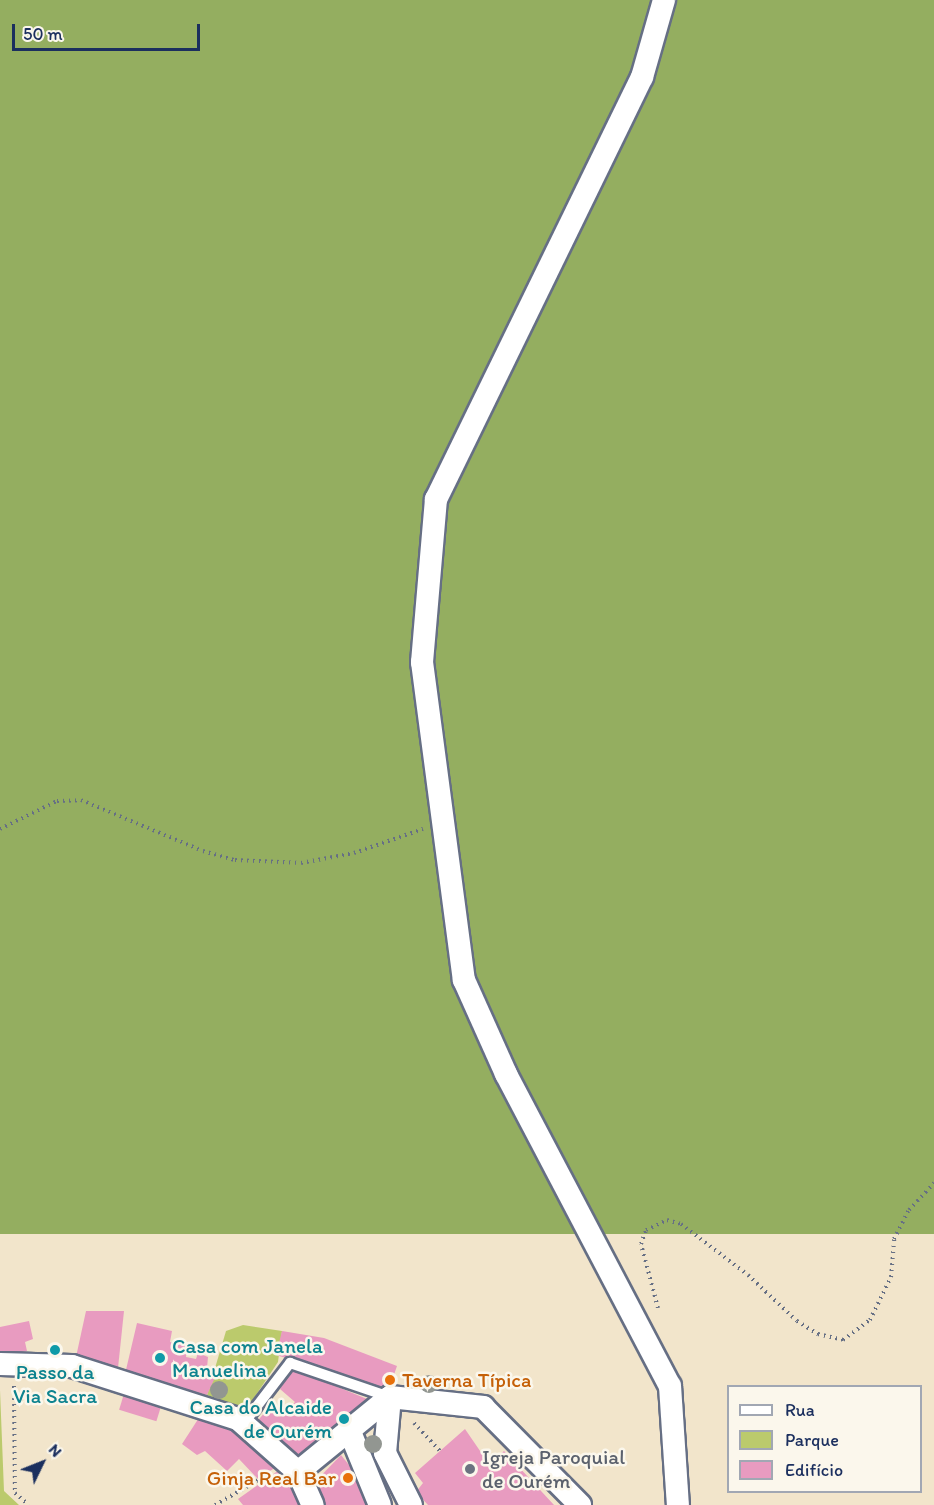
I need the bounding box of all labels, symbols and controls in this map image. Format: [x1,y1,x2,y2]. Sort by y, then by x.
scale bar [15,12,202,50]
text: 50 m [23,23,63,45]
place label: Casa com Janela Manuelina [172,1333,323,1383]
marker: Passo da Via Sacra [48,1343,62,1357]
marker: Casa com Janela Manuelina [153,1351,167,1365]
place label: Passo da Via Sacra [13,1359,97,1409]
place label: Taverna Típica [402,1367,531,1393]
marker: Taverna Típica [383,1373,397,1387]
legend [727,1385,922,1493]
place label: Casa do Alcaide de Ourém [189,1394,332,1444]
text: Rua [785,1399,815,1421]
marker: Casa do Alcaide de Ourém [337,1412,351,1426]
text: Parque [785,1429,839,1451]
north arrow [12,1433,72,1493]
text: N [45,1440,66,1461]
place label: Igreja Paroquial de Ourém [482,1444,624,1494]
text: Edifício [785,1459,843,1481]
marker: Igreja Paroquial de Ourém [463,1462,477,1476]
place label: Ginja Real Bar [208,1465,336,1491]
marker: Ginja Real Bar [341,1471,355,1485]

